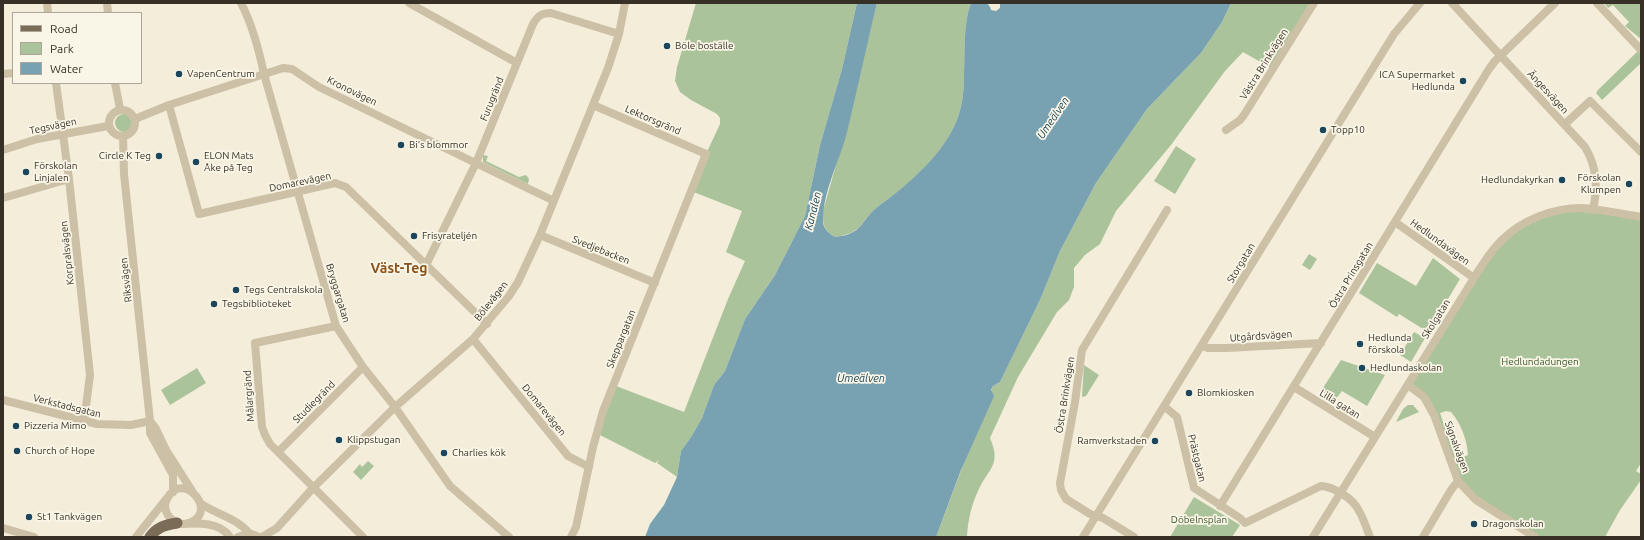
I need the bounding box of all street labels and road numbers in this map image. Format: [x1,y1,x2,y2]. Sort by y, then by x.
street label: Västra Brinkvägen [1237,26,1291,102]
street label: Ängesvägen [1525,68,1571,116]
street label: Kronovägen [325,74,379,108]
street label: Furugränd [478,75,506,123]
street label: Lektorsgränd [623,103,683,137]
street label: Tegsvägen [28,115,78,137]
street label: Domarevägen [268,170,332,194]
street label: Hedlundavägen [1408,216,1472,268]
street label: Korpralsvägen [58,220,76,286]
street label: Svedjebacken [570,233,632,267]
street label: Östra Prinsgatan [1327,240,1375,310]
street label: Storgatan [1224,241,1258,285]
street label: Riksvägen [118,257,134,303]
street label: Bryggargatan [323,262,353,324]
street label: Bölevägen [472,279,510,323]
street label: Skolgatan [1419,297,1453,341]
street label: Skeppargatan [604,308,638,370]
street label: Utgårdsvägen [1229,328,1293,344]
street label: Östra Brinkvägen [1053,356,1077,434]
street label: Målargränd [241,370,257,422]
street label: Studiegränd [290,378,338,426]
street label: Domarevägen [520,382,568,438]
street label: Lilla gatan [1317,387,1363,421]
street label: Verkstadsgatan [32,392,102,420]
street label: Signalvägen [1442,420,1472,474]
street label: Prästgatan [1185,433,1209,483]

